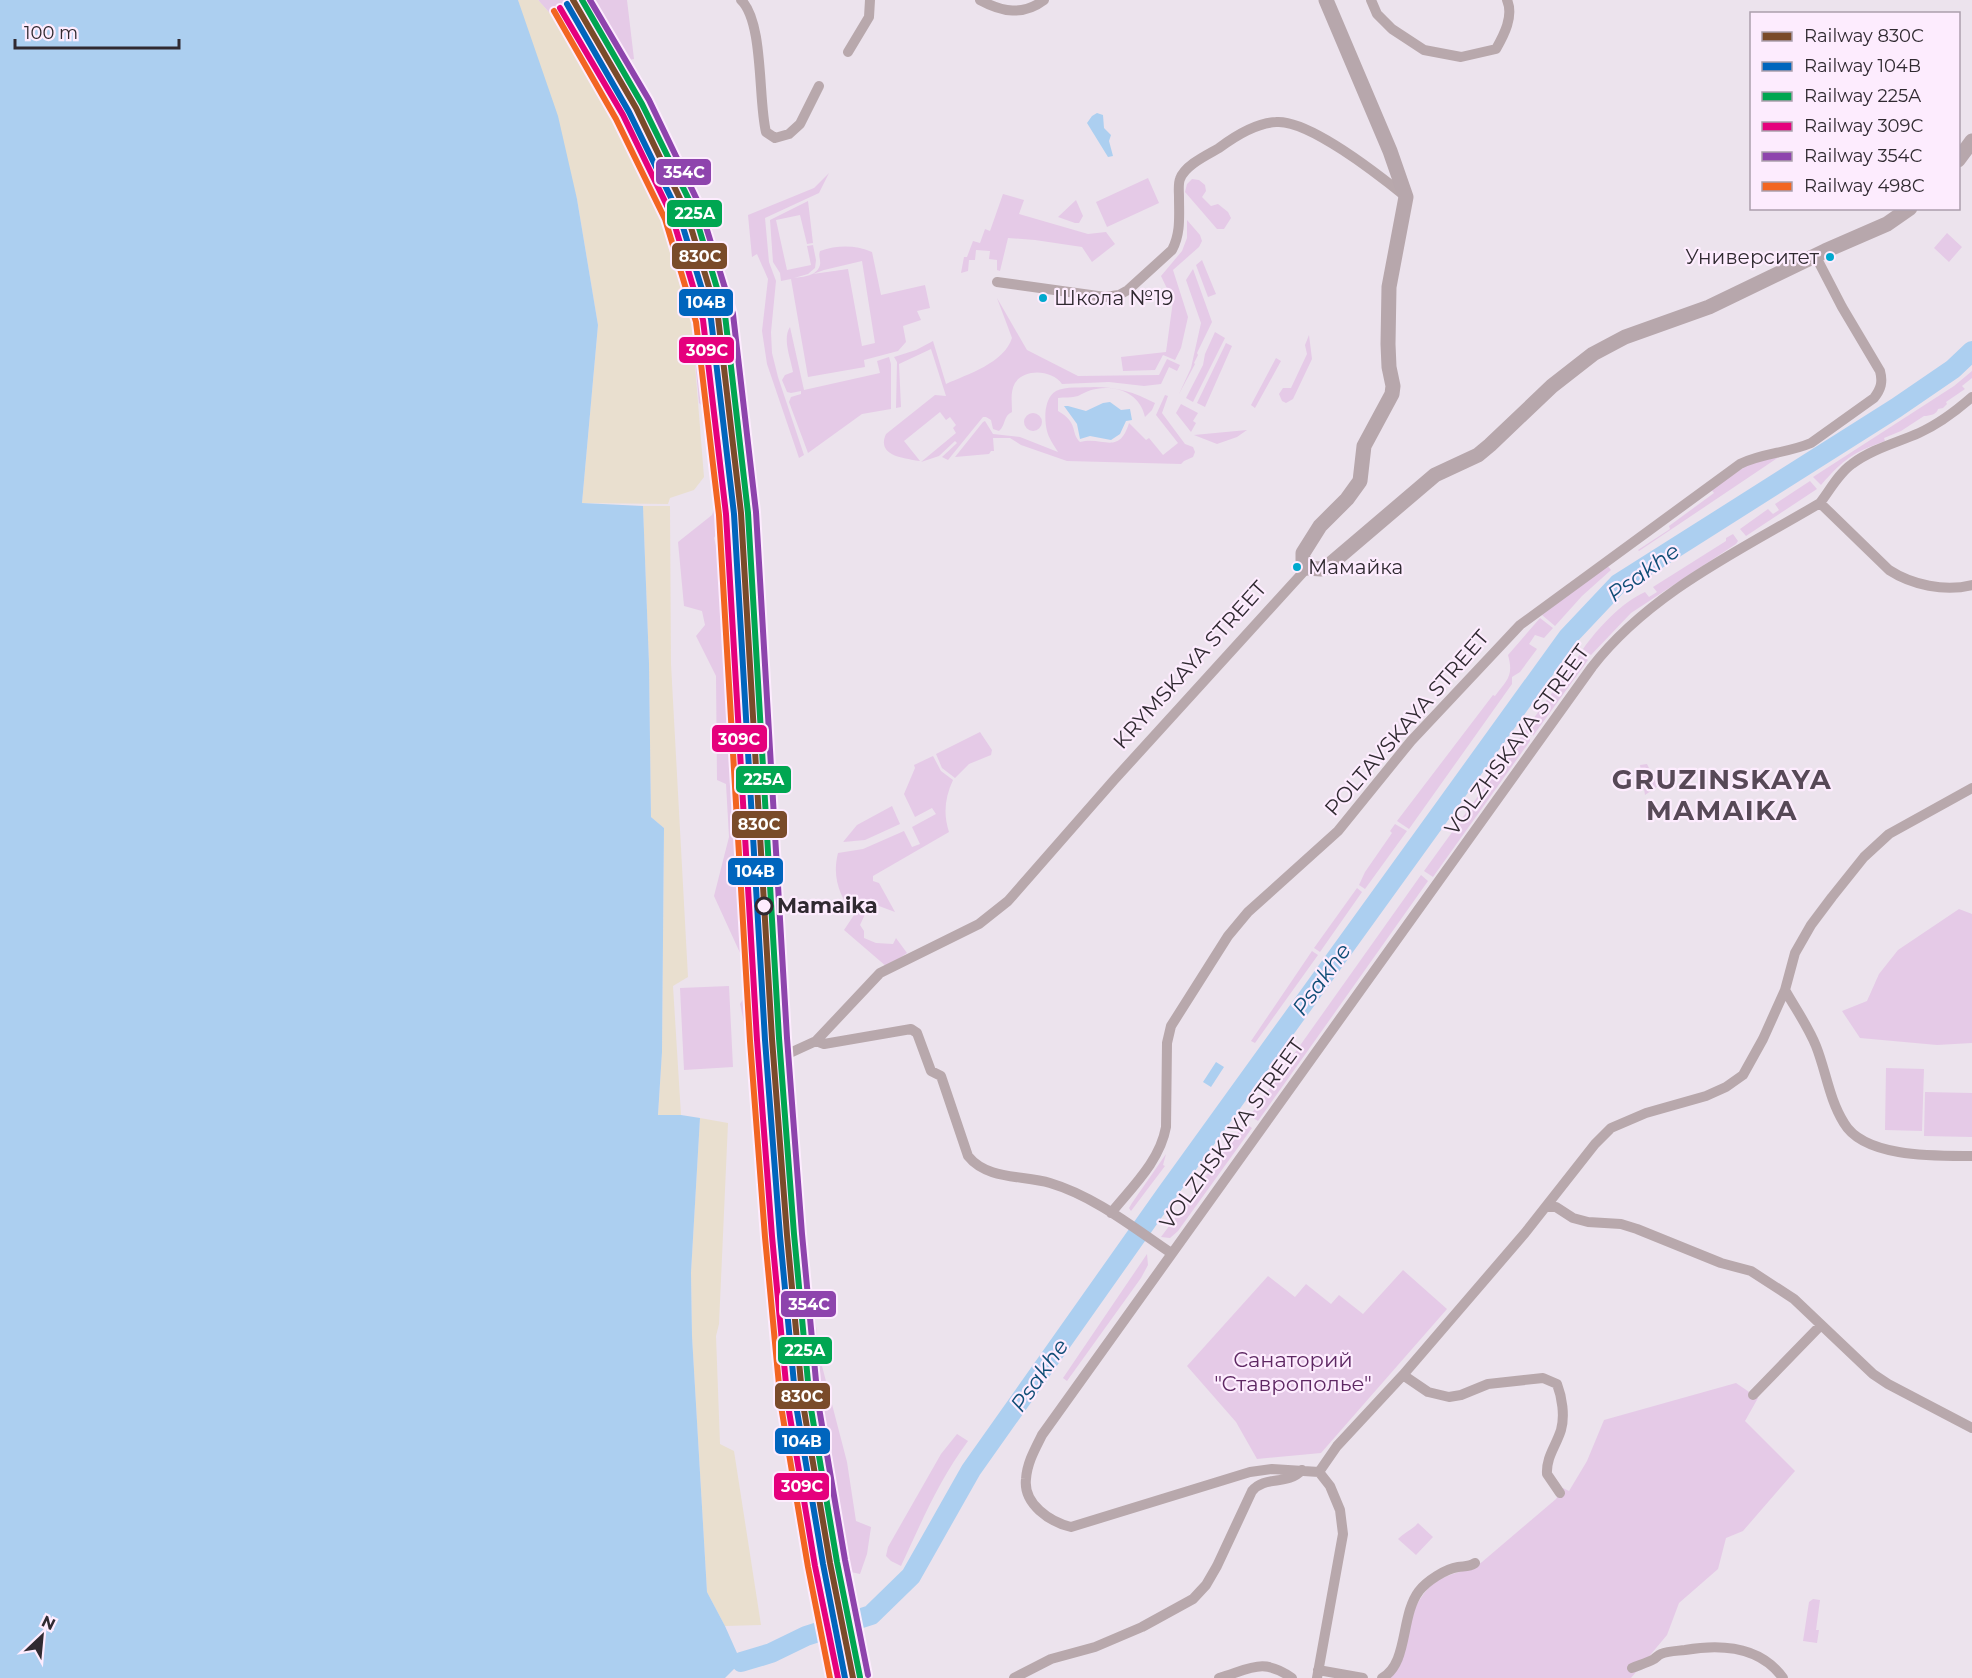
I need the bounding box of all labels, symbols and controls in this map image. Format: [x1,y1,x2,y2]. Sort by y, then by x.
scale bar [15,12,178,50]
legend [1750,12,1960,210]
text: 100 m [24,22,78,44]
text: Railway 830С [1804,25,1924,47]
text: Railway 104В [1804,55,1921,77]
text: Railway 225А [1804,85,1922,107]
text: Railway 309С [1804,115,1923,137]
text: Railway 354С [1804,145,1922,167]
line badge: 354С [655,158,712,186]
text: 354С [662,163,705,182]
text: Railway 498С [1804,175,1925,197]
line badge: 225А [666,199,723,228]
text: 225А [674,204,716,223]
line badge: 830С [671,242,728,270]
place label: Университет [1685,245,1820,269]
text: 830С [679,247,722,266]
marker: Университет [1824,251,1836,263]
place label: Школа №19 [1054,286,1173,310]
line badge: 104В [678,288,734,317]
marker: Школа №19 [1037,292,1049,304]
text: 104В [686,293,726,312]
line badge: 309С [678,336,735,364]
text: 309С [685,341,728,360]
water label: Psakhe [1602,537,1685,608]
place label: Мамайка [1308,555,1403,579]
marker: Мамайка [1291,561,1303,573]
street label: KRYMSKAYA STREET [1108,576,1272,754]
street label: POLTAVSKAYA STREET [1319,625,1494,821]
street label: VOLZHSKAYA STREET [1439,640,1594,840]
line badge: 309С [711,724,768,753]
text: 309С [717,730,760,749]
district label: GRUZINSKAYA MAMAIKA [1612,763,1832,827]
line badge: 225А [735,765,792,794]
text: 225А [743,770,785,789]
line badge: 830С [731,810,788,839]
text: 830С [738,815,781,834]
line badge: 104В [727,857,784,886]
text: 104В [735,862,775,881]
place label: Mamaika [777,893,878,918]
marker: Mamaika [755,897,773,915]
water label: Psakhe [1286,938,1357,1021]
street label: VOLZHSKAYA STREET [1154,1034,1309,1234]
line badge: 354С [780,1290,837,1318]
text: 354С [787,1295,830,1314]
water label: Psakhe [1005,1334,1074,1417]
line badge: 225А [777,1336,833,1365]
text: 225А [784,1341,826,1360]
park label: Санаторий "Ставрополье" [1214,1347,1372,1396]
line badge: 830С [774,1382,831,1410]
text: 830С [781,1387,824,1406]
line badge: 104В [774,1427,831,1455]
text: 104В [782,1432,822,1451]
line badge: 309С [773,1472,830,1501]
text: 309С [780,1477,823,1496]
north arrow [12,1606,72,1666]
text: N [38,1612,58,1634]

